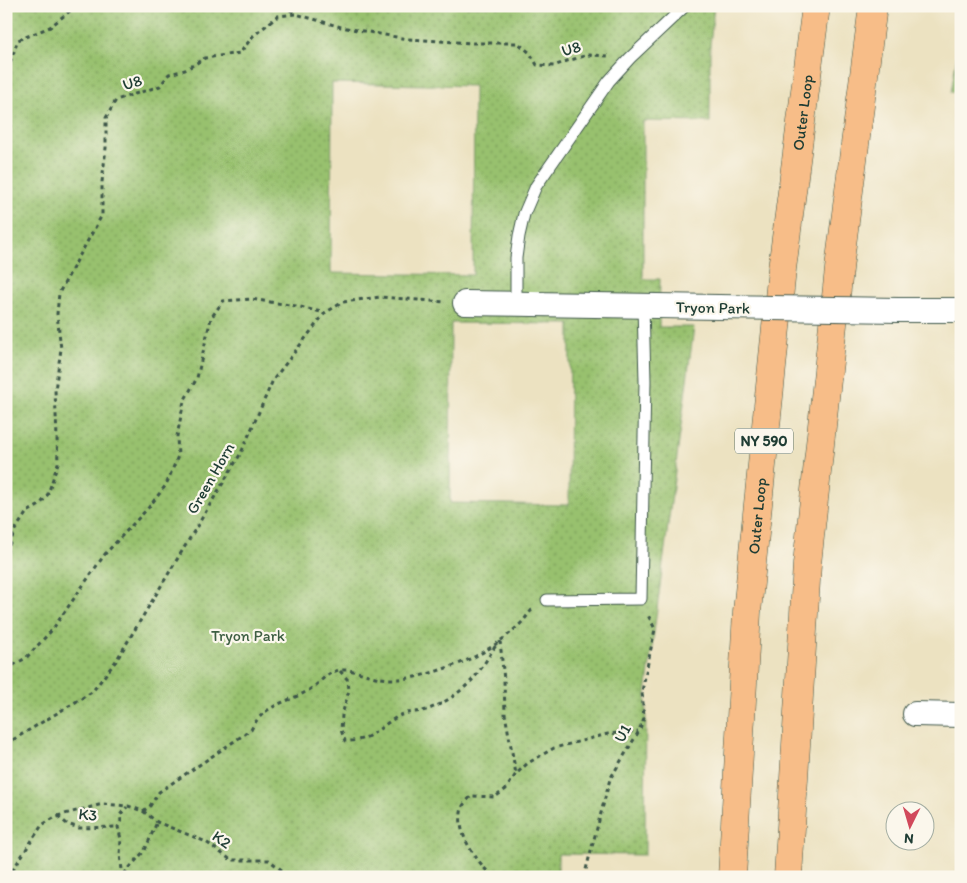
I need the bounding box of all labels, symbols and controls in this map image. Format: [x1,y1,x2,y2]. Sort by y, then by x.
street label: U8 [559,37,583,60]
street label: U8 [120,70,144,94]
street label: Outer Loop [788,73,817,152]
street label: Tryon Park [676,297,750,318]
road number: NY 590 [735,428,793,454]
street label: Green Horn [182,439,239,517]
street label: Outer Loop [744,477,771,555]
park label: Tryon Park [211,626,285,645]
street label: U1 [610,720,635,746]
north arrow [884,800,934,850]
street label: K3 [78,804,99,825]
street label: K2 [209,826,235,853]
text: N [903,830,914,847]

